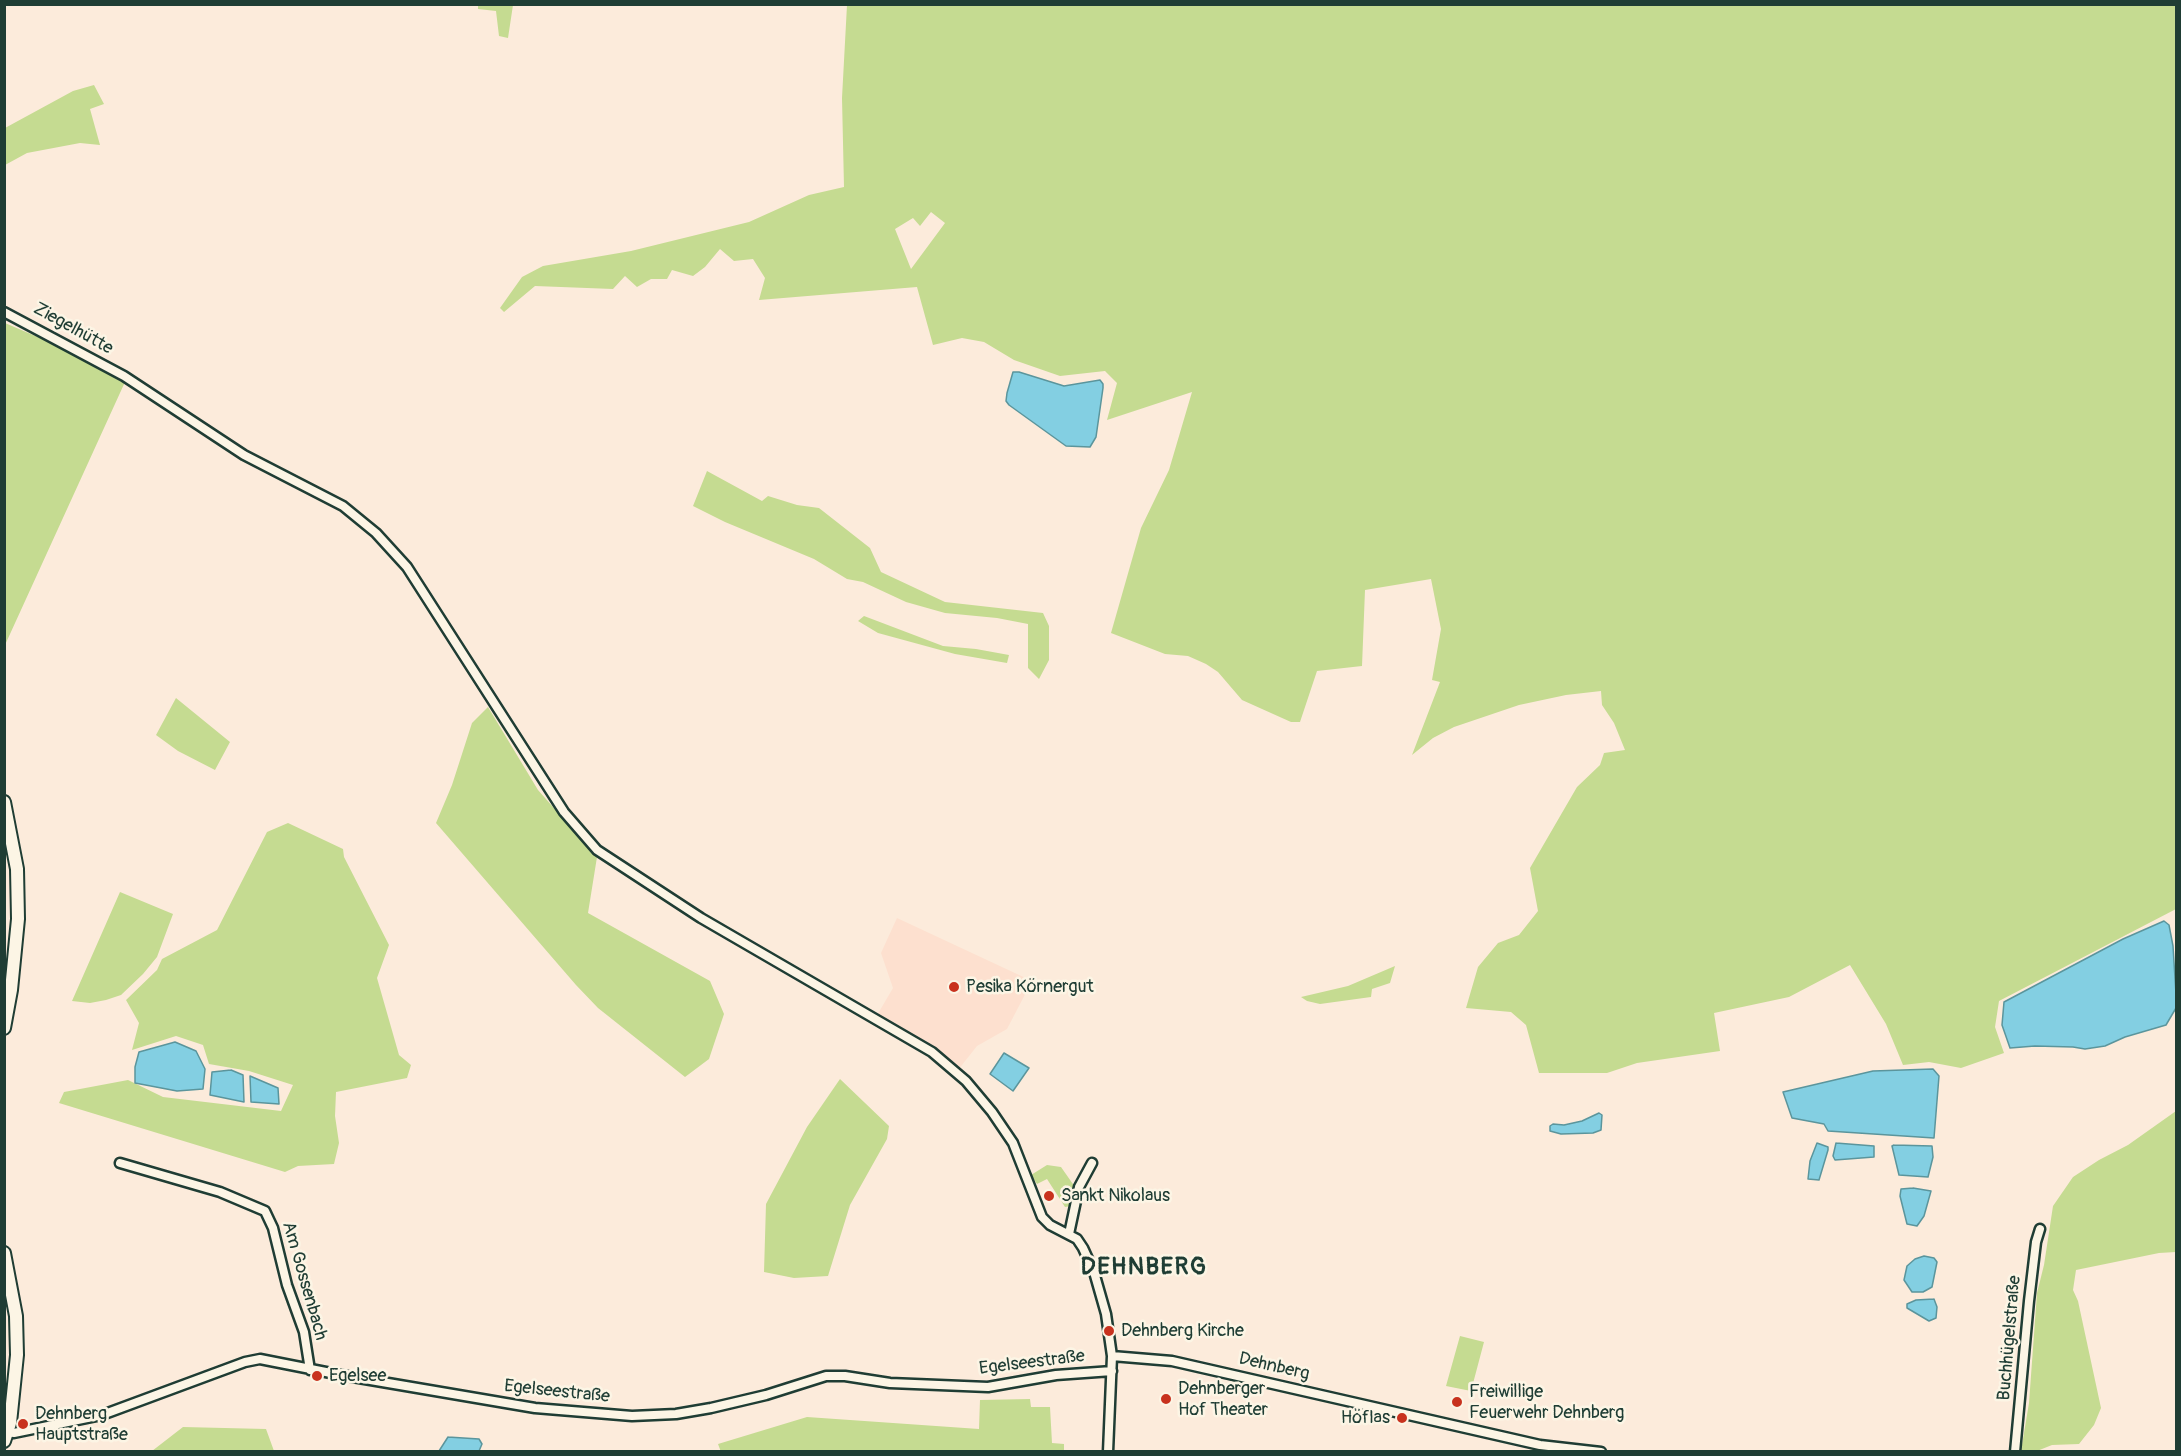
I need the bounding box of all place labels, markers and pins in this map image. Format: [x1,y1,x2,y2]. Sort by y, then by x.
place label: Pesika Körnergut [966,976,1094,998]
marker: Pesika Körnergut [947,980,961,994]
place label: Sankt Nikolaus [1061,1185,1170,1207]
marker: Sankt Nikolaus [1042,1189,1056,1203]
place label: Dehnberg Kirche [1121,1320,1244,1342]
marker: Dehnberg Kirche [1102,1324,1116,1338]
place label: Egelsee [329,1365,386,1387]
marker: Egelsee [310,1369,324,1383]
place label: Dehnberger Hof Theater [1178,1378,1268,1420]
place label: Freiwillige Feuerwehr Dehnberg [1469,1381,1624,1424]
marker: Dehnberger Hof Theater [1159,1392,1173,1406]
marker: Freiwillige Feuerwehr Dehnberg [1450,1395,1464,1409]
place label: Dehnberg Hauptstraße [35,1403,128,1446]
place label: Höflas [1341,1407,1390,1429]
marker: Höflas [1395,1411,1409,1425]
marker: Dehnberg Hauptstraße [16,1417,30,1431]

